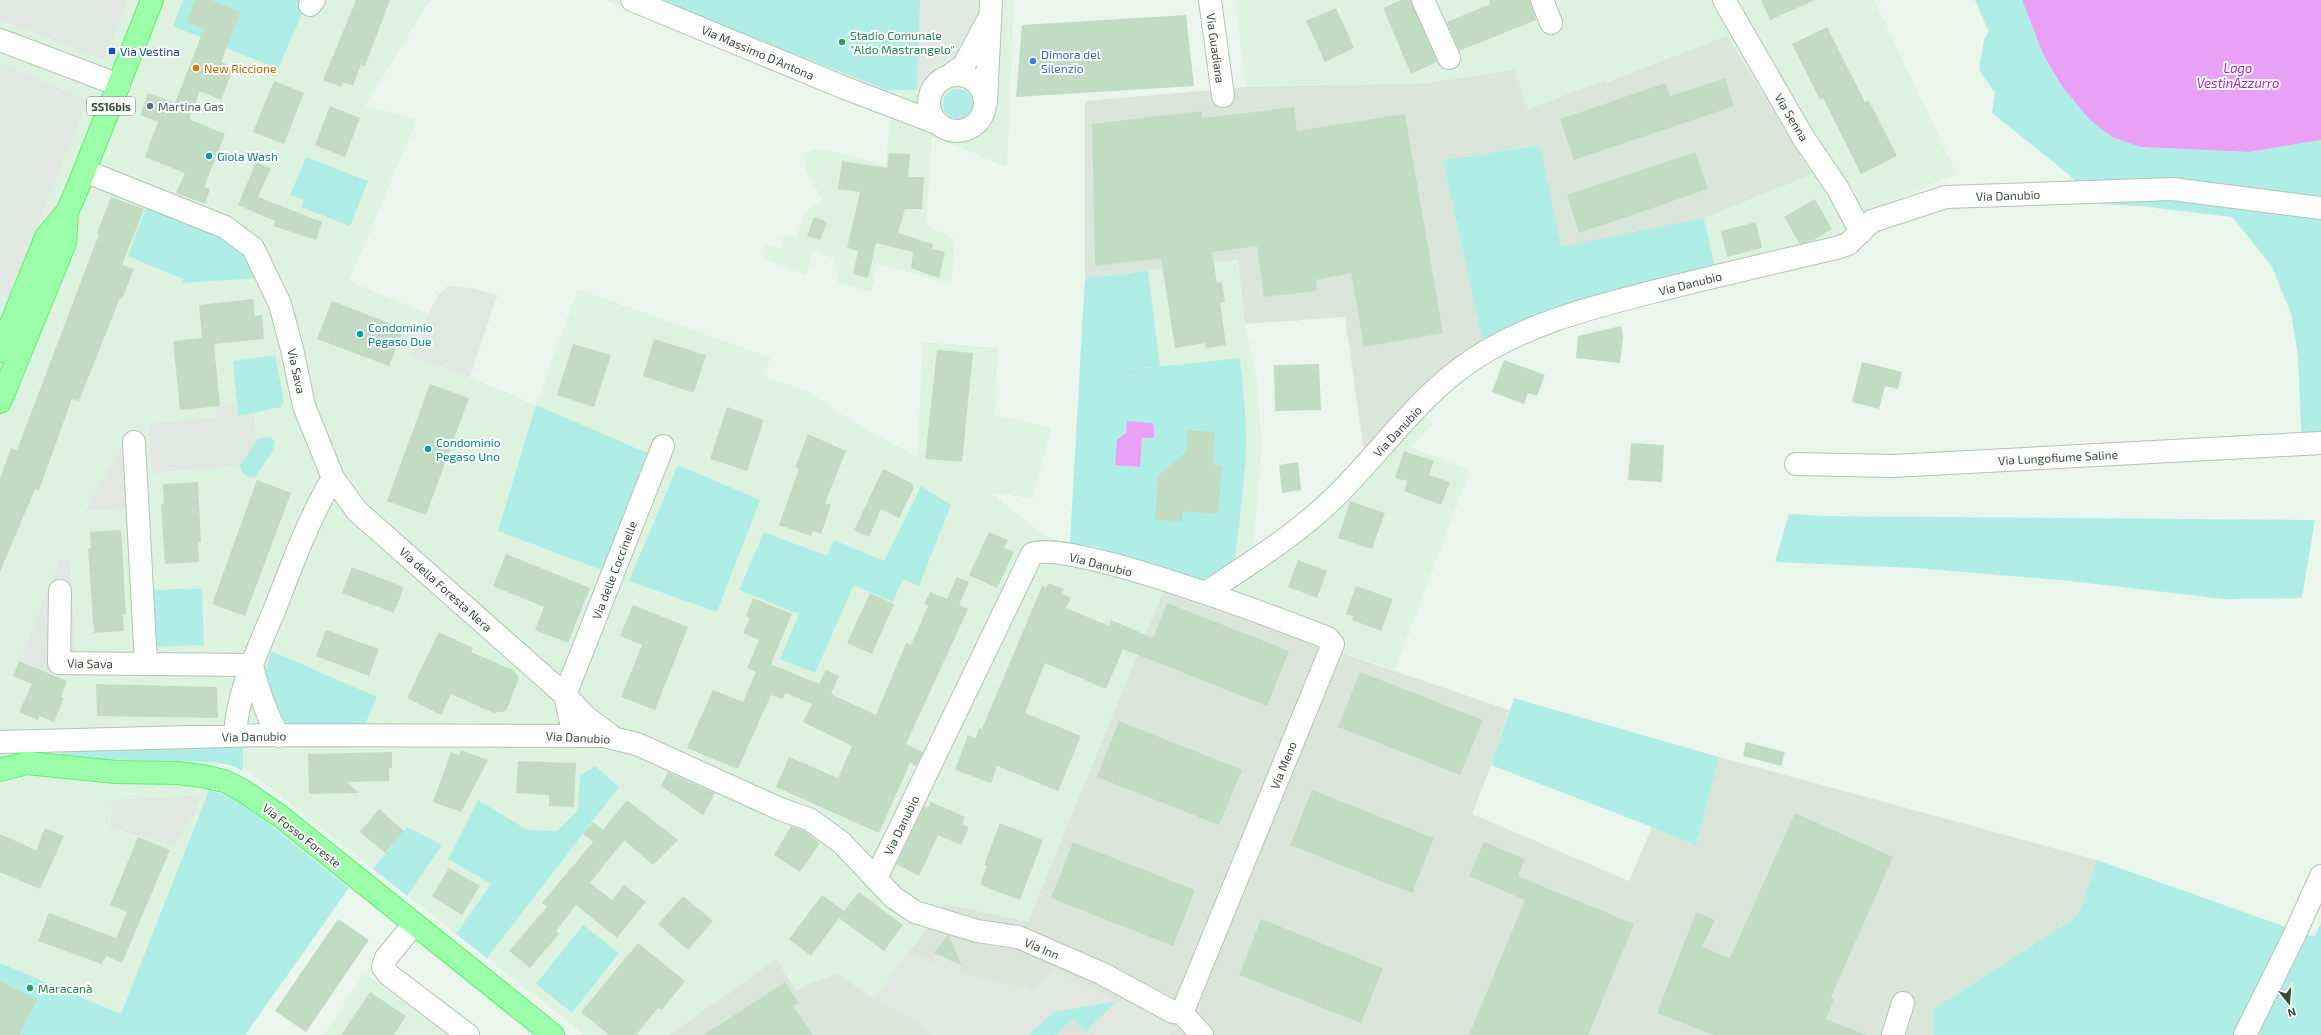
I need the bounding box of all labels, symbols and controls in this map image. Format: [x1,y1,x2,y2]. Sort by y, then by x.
street label: Via Guadiana [1204,12,1228,84]
street label: Via Massimo D'Antona [699,22,817,82]
place label: Stadio Comunale "Aldo Mastrangelo" [850,28,955,56]
marker: Stadio Comunale "Aldo Mastrangelo" [837,37,847,47]
place label: Via Vestina [120,44,180,58]
marker: Via Vestina [107,46,117,56]
place label: Dimora del Silenzio [1041,47,1101,75]
marker: Dimora del Silenzio [1028,56,1038,66]
water label: Lago VestinAzzurro [2197,60,2279,91]
place label: New Riccione [204,61,276,75]
marker: New Riccione [191,63,201,73]
street label: Via Senna [1772,91,1812,143]
road number: SS16bis [87,97,135,115]
place label: Martina Gas [158,99,224,113]
marker: Martina Gas [145,101,155,111]
place label: Giola Wash [217,149,278,163]
marker: Giola Wash [204,151,214,161]
street label: Via Danubio [1975,187,2041,203]
street label: Via Danubio [1657,268,1723,298]
place label: Condominio Pegaso Due [368,320,433,348]
marker: Condominio Pegaso Due [355,329,365,339]
street label: Via Sava [285,347,309,395]
street label: Via Danubio [1370,402,1424,459]
place label: Condominio Pegaso Uno [436,435,501,463]
marker: Condominio Pegaso Uno [423,444,433,454]
street label: Via Lungofiume Saline [1998,447,2118,467]
street label: Via delle Coccinelle [589,519,639,621]
street label: Via della Foresta Nera [397,544,495,634]
street label: Via Danubio [1068,549,1134,579]
street label: Via Sava [67,656,113,670]
street label: Via Danubio [222,728,287,744]
street label: Via Danubio [545,728,611,746]
street label: Via Meno [1267,739,1299,791]
street label: Via Danubio [881,793,922,857]
street label: Via Fosso Foreste [260,800,344,870]
street label: Via Inn [1022,934,1062,962]
place label: Maracanà [38,981,93,995]
marker: Maracanà [25,983,35,993]
north arrow [2269,983,2309,1023]
text: N [2286,1006,2298,1020]

